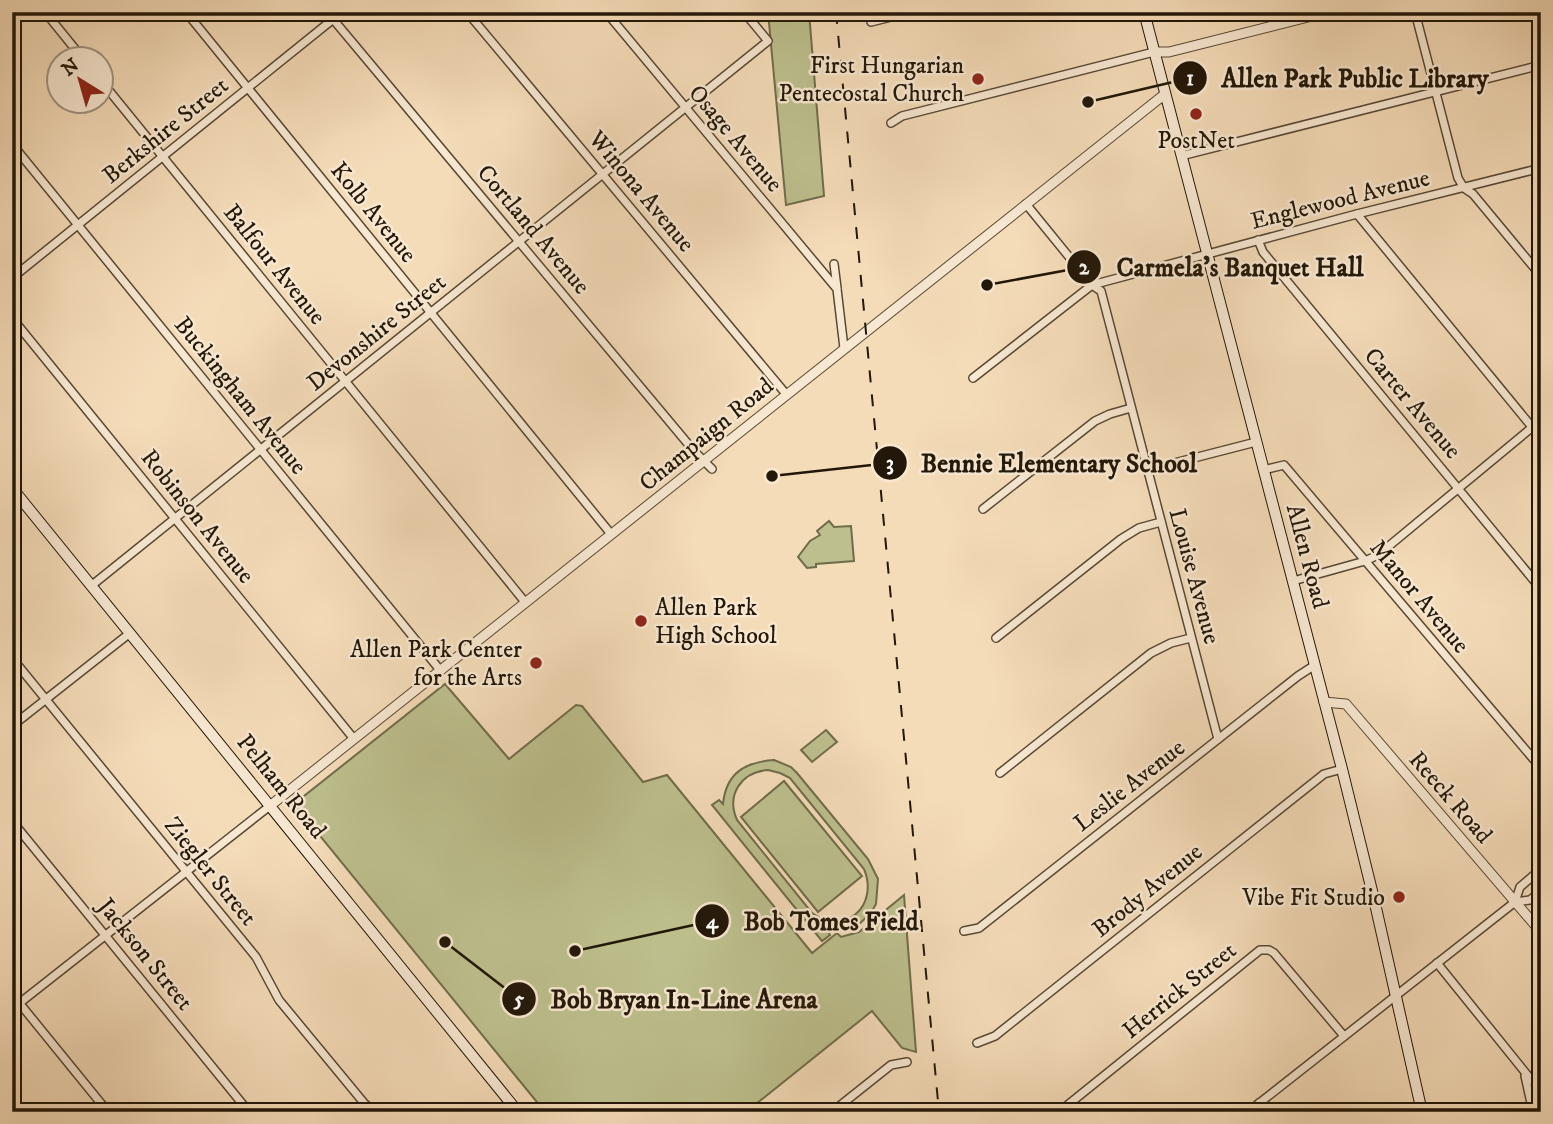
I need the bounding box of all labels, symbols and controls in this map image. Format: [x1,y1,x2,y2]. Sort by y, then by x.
north arrow [46,46,116,116]
place label: First Hungarian Pentecostal Church [778,51,964,109]
text: N [58,54,84,82]
callout: Allen Park Public Library [1173,54,1503,101]
text: Allen Park Public Library [1220,63,1489,96]
text: 1 [1186,66,1194,92]
street label: Berkshire Street [97,71,235,191]
marker: First Hungarian Pentecostal Church [970,71,986,87]
street label: Osage Avenue [682,79,789,199]
marker: PostNet [1188,106,1204,122]
street label: Winona Avenue [581,124,701,259]
place label: PostNet [1157,126,1235,156]
street label: Kolb Avenue [323,156,423,269]
street label: Cortland Avenue [470,159,596,301]
street label: Englewood Avenue [1248,163,1433,237]
street label: Balfour Avenue [216,198,332,331]
callout: Carmela's Banquet Hall [1067,243,1377,290]
text: Carmela's Banquet Hall [1116,252,1365,285]
text: 2 [1079,255,1090,281]
street label: Devonshire Street [301,267,452,398]
street label: Buckingham Avenue [167,311,313,481]
street label: Carter Avenue [1357,342,1467,465]
street label: Champaign Road [633,371,780,498]
callout: Bennie Elementary School [872,439,1212,486]
street label: Robinson Avenue [134,443,261,590]
text: Bennie Elementary School [921,448,1198,481]
text: 3 [886,451,894,477]
street label: Allen Road [1279,501,1335,612]
street label: Louise Avenue [1162,505,1227,647]
street label: Manor Avenue [1363,534,1476,660]
place label: Allen Park High School [655,593,777,651]
marker: Allen Park High School [633,613,649,629]
place label: Allen Park Center for the Arts [350,635,522,693]
marker: Allen Park Center for the Arts [528,655,544,671]
street label: Pelham Road [230,728,333,845]
street label: Leslie Avenue [1068,733,1191,839]
street label: Reeck Road [1402,745,1499,850]
street label: Ziegler Street [157,811,263,932]
street label: Brody Avenue [1086,837,1209,944]
place label: Vibe Fit Studio [1241,883,1385,913]
marker: Vibe Fit Studio [1391,889,1407,905]
street label: Jackson Street [90,891,200,1017]
callout: Bob Tomes Field [694,897,932,944]
text: Bob Tomes Field [743,906,920,939]
text: 4 [706,909,719,935]
street label: Herrick Street [1117,936,1243,1046]
callout: Bob Bryan In-Line Arena [502,976,832,1023]
text: Bob Bryan In-Line Arena [550,984,819,1017]
text: 5 [513,987,525,1013]

